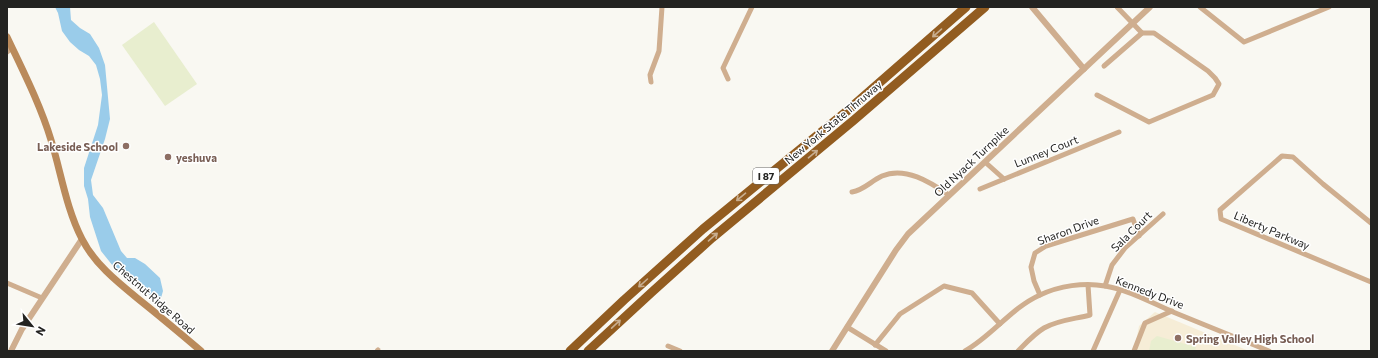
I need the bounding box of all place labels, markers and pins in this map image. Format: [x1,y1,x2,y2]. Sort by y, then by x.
place label: Lakeside School [37,140,118,153]
marker: Lakeside School [121,141,131,151]
place label: yeshuva [176,151,217,164]
marker: yeshuva [163,152,173,162]
place label: Spring Valley High School [1186,332,1314,345]
marker: Spring Valley High School [1173,333,1183,343]

